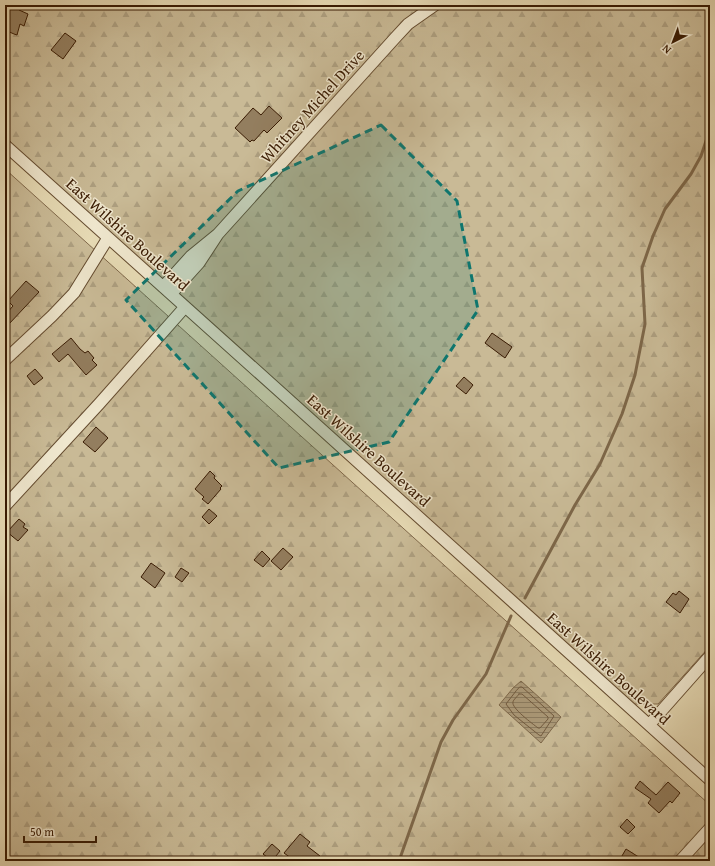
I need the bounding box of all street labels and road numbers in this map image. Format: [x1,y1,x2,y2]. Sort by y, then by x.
street label: Whitney Michel Drive [254,44,370,168]
street label: East Wilshire Boulevard [61,172,195,296]
street label: East Wilshire Boulevard [302,388,436,512]
street label: East Wilshire Boulevard [542,606,676,730]

